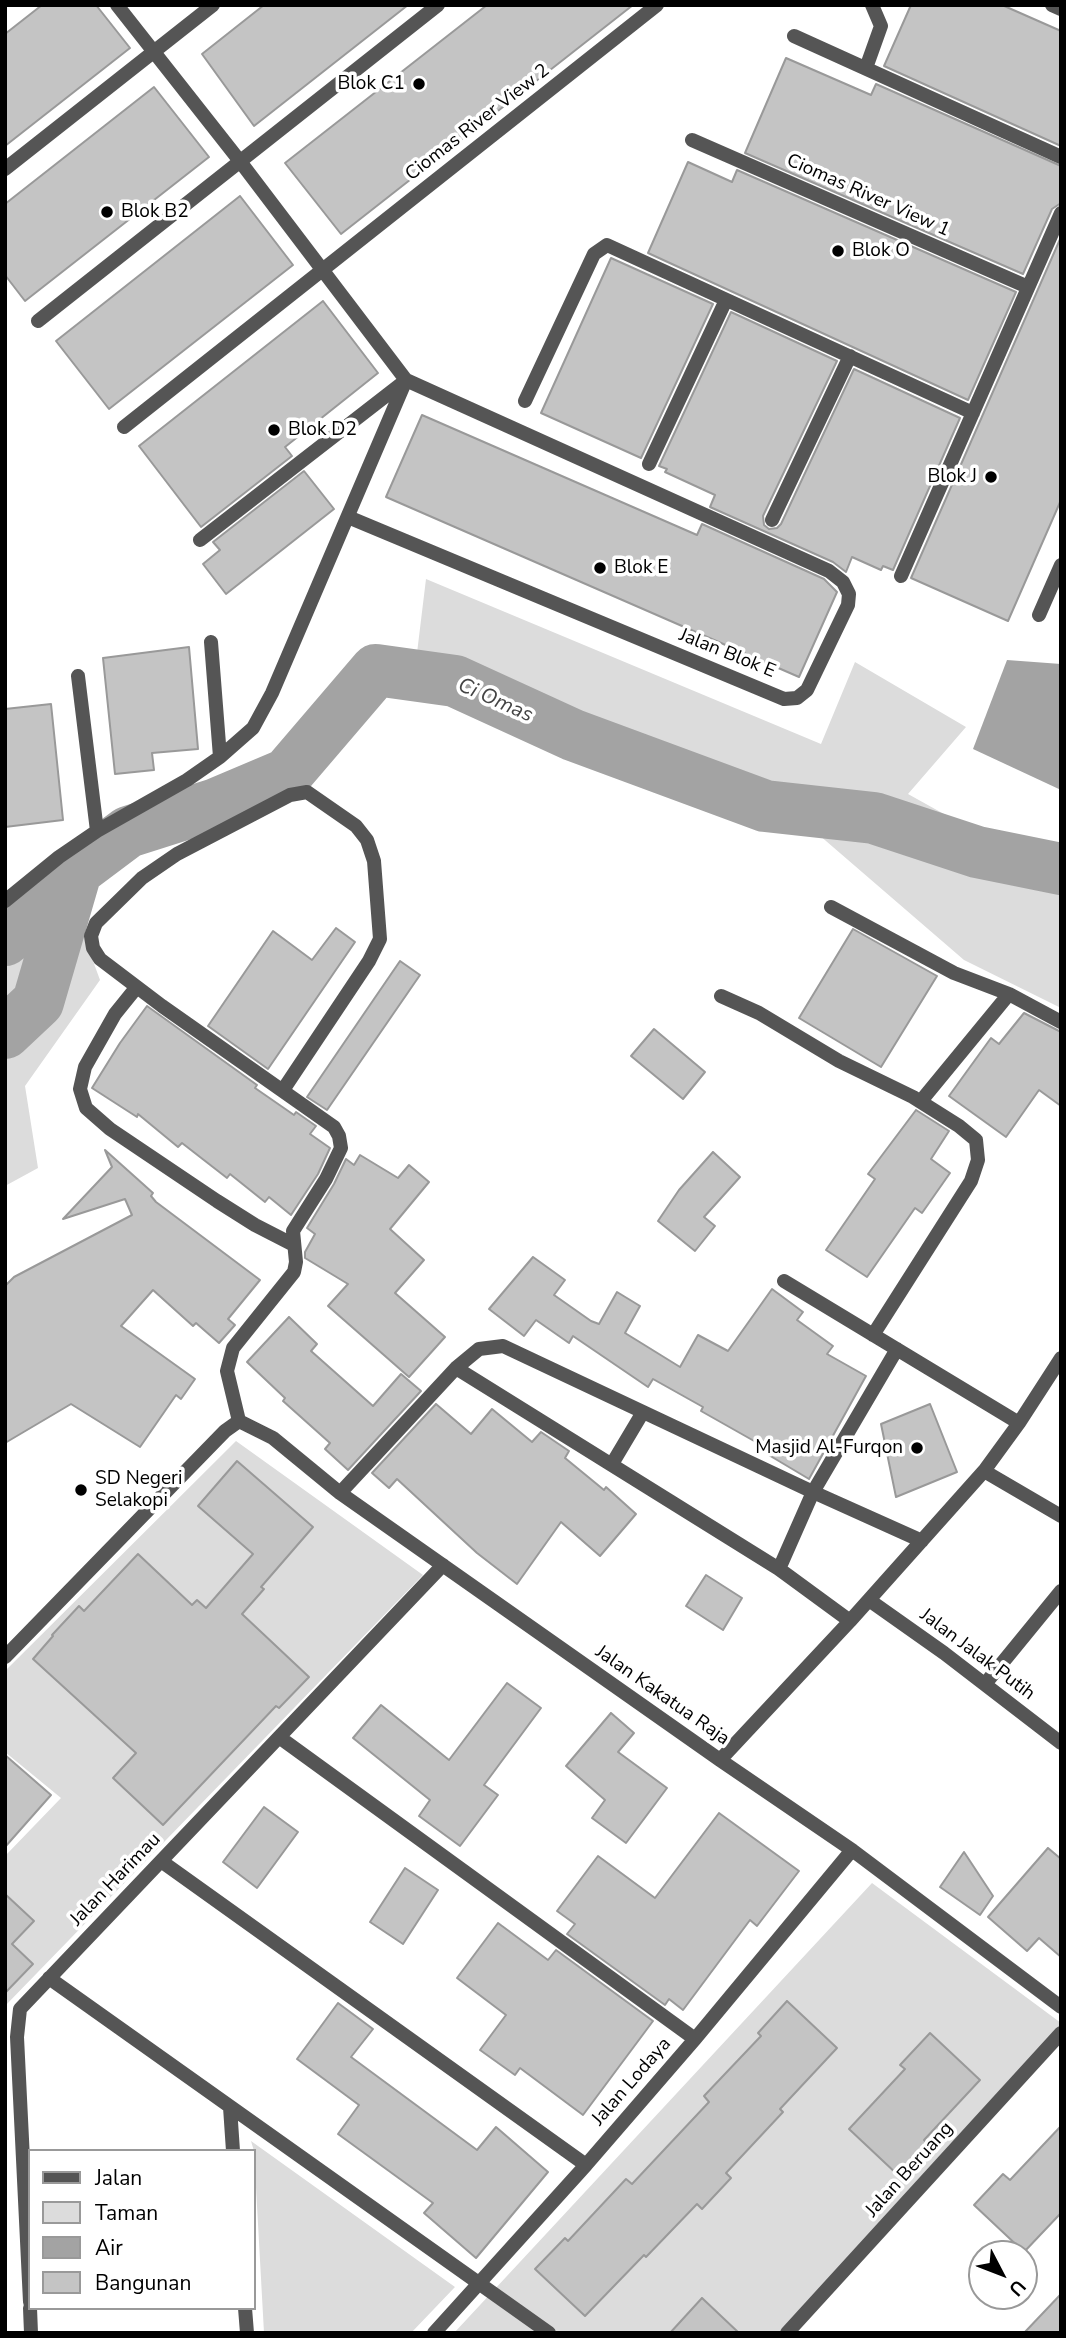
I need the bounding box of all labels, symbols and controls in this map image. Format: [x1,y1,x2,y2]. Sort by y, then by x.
street label: Ciomas River View 2 [401,60,555,186]
place label: Blok C1 [337,73,405,95]
marker: Blok C1 [411,76,427,92]
street label: Ciomas River View 1 [783,150,953,242]
place label: Blok B2 [121,201,189,223]
marker: Blok B2 [99,204,115,220]
place label: Blok O [852,240,910,262]
marker: Blok O [830,243,846,259]
place label: Blok D2 [288,419,357,441]
marker: Blok D2 [266,422,282,438]
place label: Blok J [928,466,977,488]
marker: Blok J [983,469,999,485]
place label: Blok E [614,557,668,579]
marker: Blok E [592,560,608,576]
street label: Jalan Blok E [675,624,779,684]
water label: Ci Omas [453,673,537,729]
place label: Masjid Al-Furqon [755,1437,903,1459]
marker: Masjid Al-Furqon [909,1440,925,1456]
place label: SD Negeri Selakopi [95,1468,182,1512]
marker: SD Negeri Selakopi [73,1482,89,1498]
street label: Jalan Jalak Putih [915,1604,1039,1706]
street label: Jalan Kakatua Raja [591,1641,733,1751]
street label: Jalan Harimau [66,1829,166,1931]
street label: Jalan Lodaya [588,2033,676,2131]
street label: Jalan Beruang [861,2118,959,2222]
legend [28,2149,256,2310]
text: Jalan [95,2164,142,2192]
text: Taman [95,2199,158,2227]
text: Air [95,2234,123,2262]
north arrow [968,2240,1038,2310]
text: Bangunan [95,2269,191,2297]
text: U [1003,2274,1031,2302]

